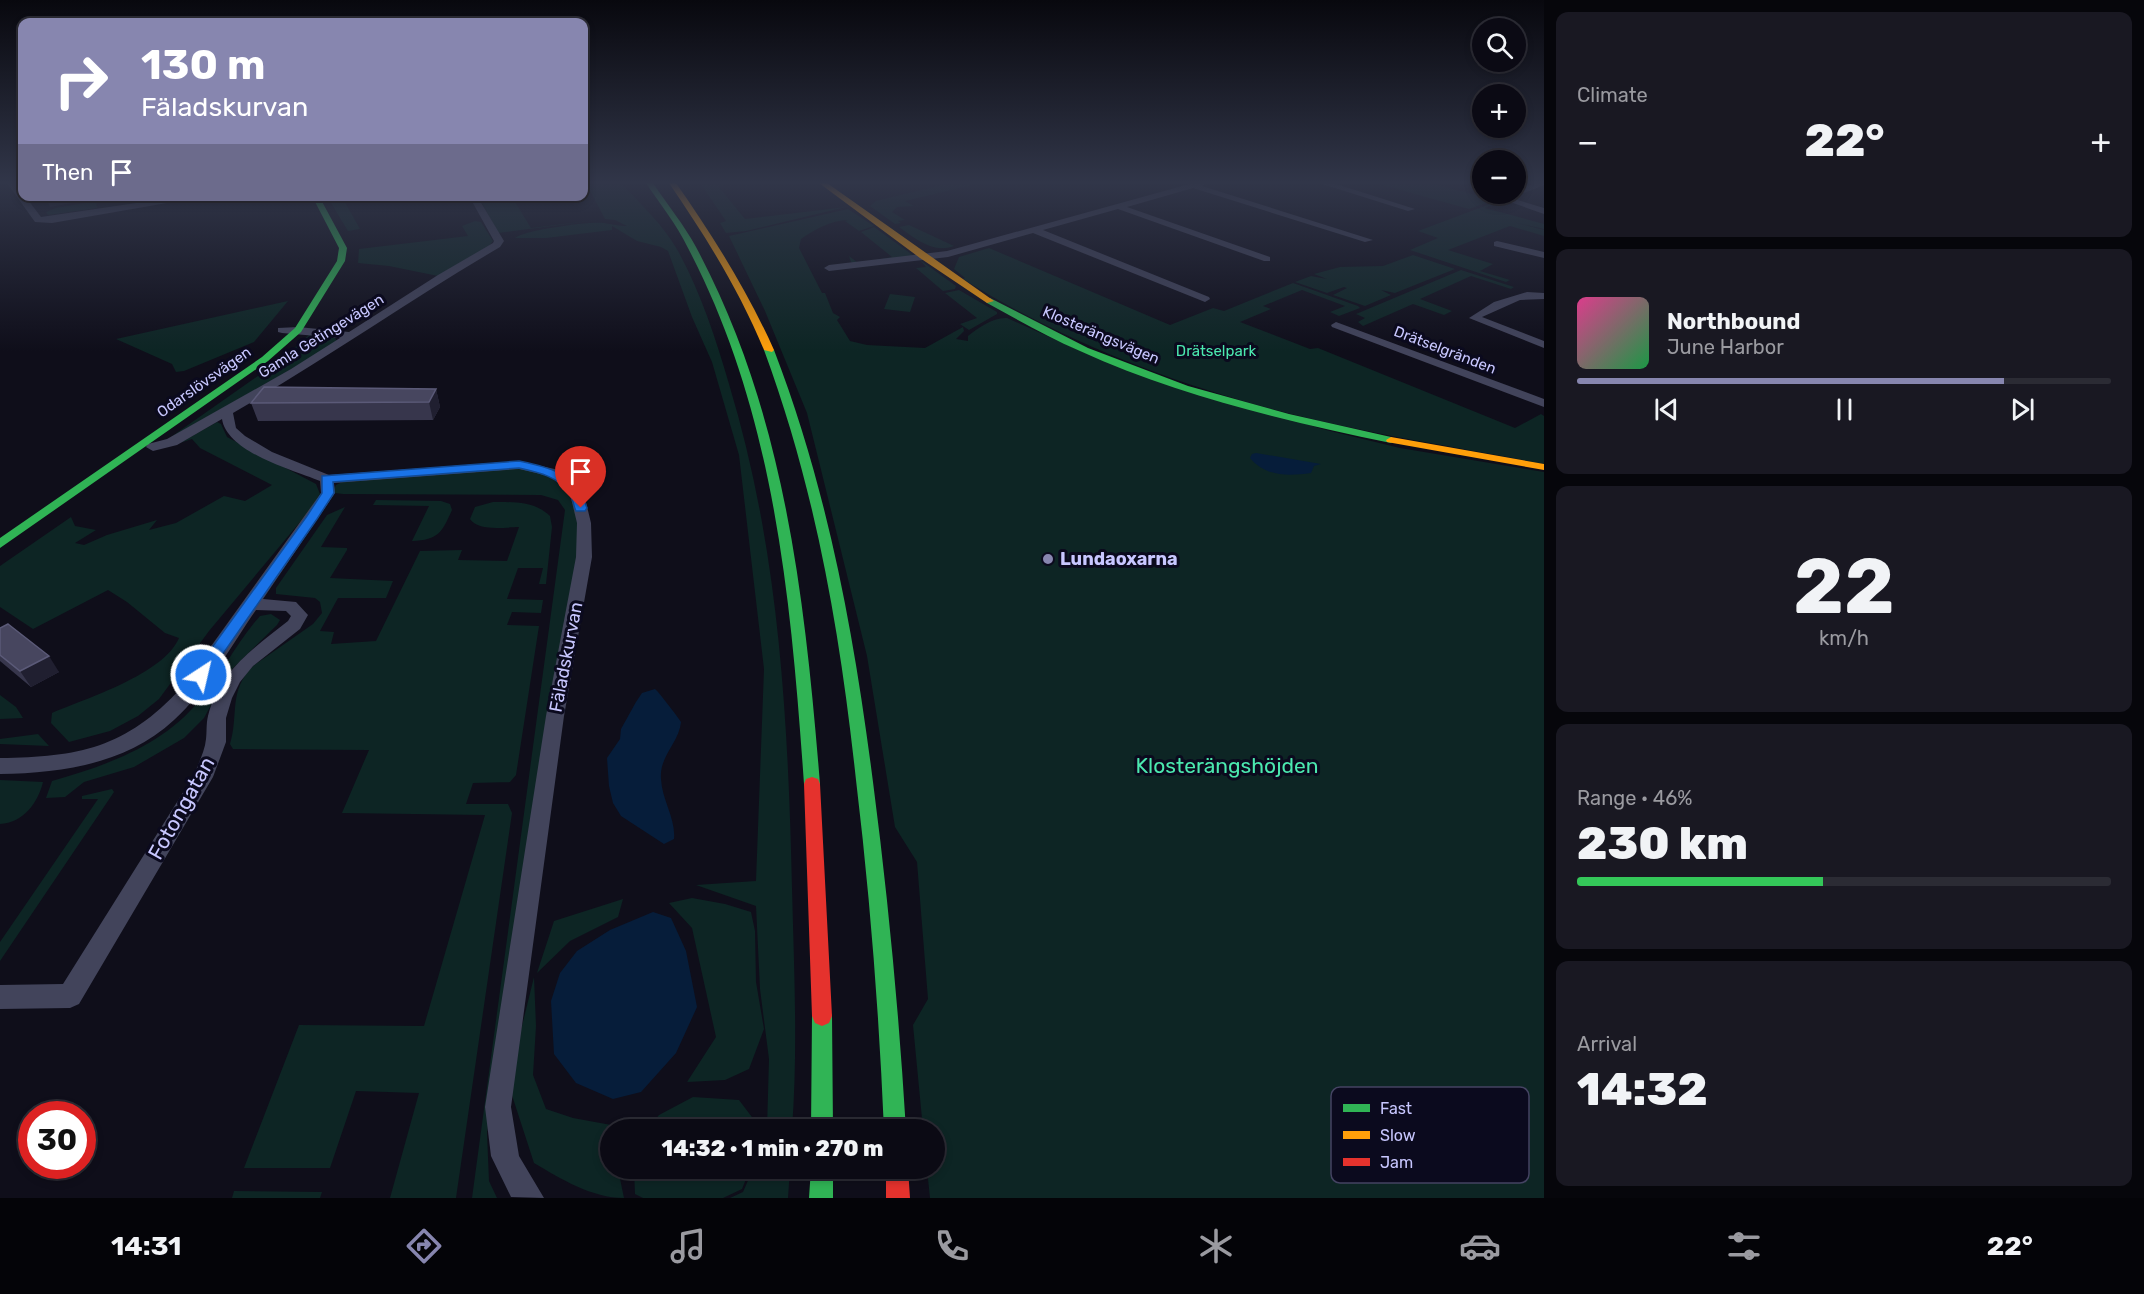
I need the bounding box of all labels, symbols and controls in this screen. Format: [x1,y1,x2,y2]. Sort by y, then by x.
map controls [1472,18,1526,204]
button: search [1472,18,1526,72]
text: 130 m [141,40,266,90]
icon: right [42,42,120,120]
text: Climate [1577,83,1648,107]
button: + [1472,84,1526,138]
text: Fäladskurvan [141,91,308,123]
text: 22° [1805,114,1884,167]
text: − [1577,122,1598,161]
text: + [2090,122,2111,161]
button: − [1472,150,1526,204]
icon: arrive [105,156,138,189]
text: Then [42,159,93,186]
street label: Gamla Getingevägen [255,290,387,382]
street label: Klosterängsvägen [1040,302,1162,368]
text: Northbound [1667,308,1800,335]
street label: Drätselgränden [1391,322,1499,378]
text: June Harbor [1667,335,1784,359]
park label: Drätselpark [1176,342,1256,360]
street label: Odarslövsvägen [153,343,255,421]
icon: previous [1650,393,1683,426]
icon: pause [1828,393,1861,426]
icon: next [2006,393,2039,426]
pin [555,446,606,508]
icon: arrive [564,455,597,488]
text: 22 [1793,540,1895,633]
place label: Lundaoxarna [1060,548,1178,570]
marker: Lundaoxarna [1041,552,1055,566]
street label: Fäladskurvan [545,600,587,714]
text: km/h [1819,626,1869,650]
position arrow [169,643,233,707]
street label: Fotongatan [143,752,219,864]
park label: Klosterängshöjden [1136,753,1318,778]
text: Range · 46% [1577,786,1693,810]
text: 230 km [1577,817,1748,870]
text: Arrival [1577,1032,1637,1056]
text: 14:32 [1577,1063,1708,1116]
legend [1331,1087,1529,1183]
text: Fast [1380,1099,1412,1118]
speed limit sign: 30 [18,1101,96,1179]
text: Slow [1380,1126,1416,1145]
text: 14:32 · 1 min · 270 m [662,1135,883,1162]
text: Jam [1380,1153,1413,1172]
icon: directions [403,1225,445,1267]
icon: music [667,1225,709,1267]
icon: phone [931,1225,973,1267]
icon: climate [1195,1225,1237,1267]
icon: car [1459,1225,1501,1267]
icon: filters [1723,1225,1765,1267]
text: 14:31 [111,1230,182,1262]
text: 22° [1987,1230,2033,1262]

